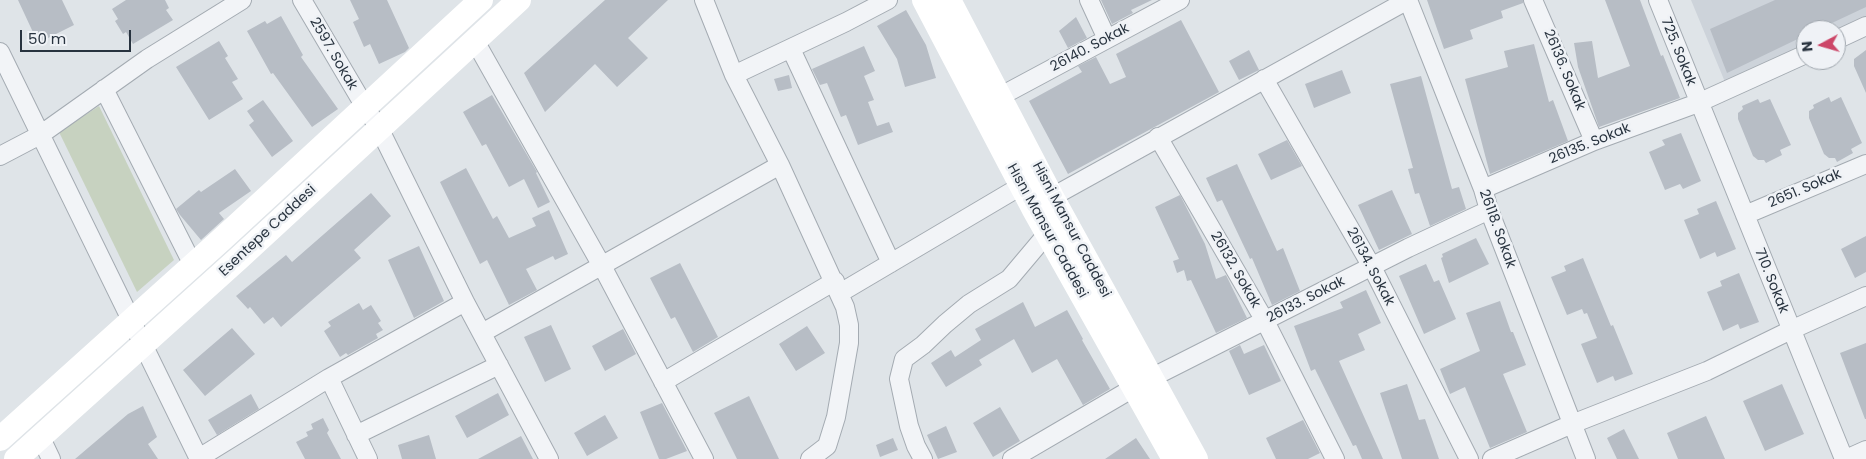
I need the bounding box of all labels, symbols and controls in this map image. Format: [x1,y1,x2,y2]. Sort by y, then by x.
street label: 2597. Sokak [305,15,361,93]
street label: 725. Sokak [1657,15,1699,89]
scale bar [22,20,134,52]
street label: 26140. Sokak [1048,20,1132,76]
north arrow [1796,20,1846,70]
street label: 26136. Sokak [1539,27,1589,113]
text: 50 m [28,28,66,49]
text: N [1797,40,1818,53]
street label: 26135. Sokak [1547,120,1633,168]
street label: Hisni Mansur Caddesi [1028,159,1114,301]
street label: Hısnı Mansur Caddesi [1003,161,1091,301]
street label: 2651. Sokak [1766,166,1844,212]
street label: Esentepe Caddesi [216,182,320,280]
street label: 26118. Sokak [1475,187,1519,271]
street label: 26134. Sokak [1342,225,1398,309]
street label: 26132. Sokak [1206,229,1264,311]
street label: 710. Sokak [1750,246,1792,316]
street label: 26133. Sokak [1264,273,1348,327]

